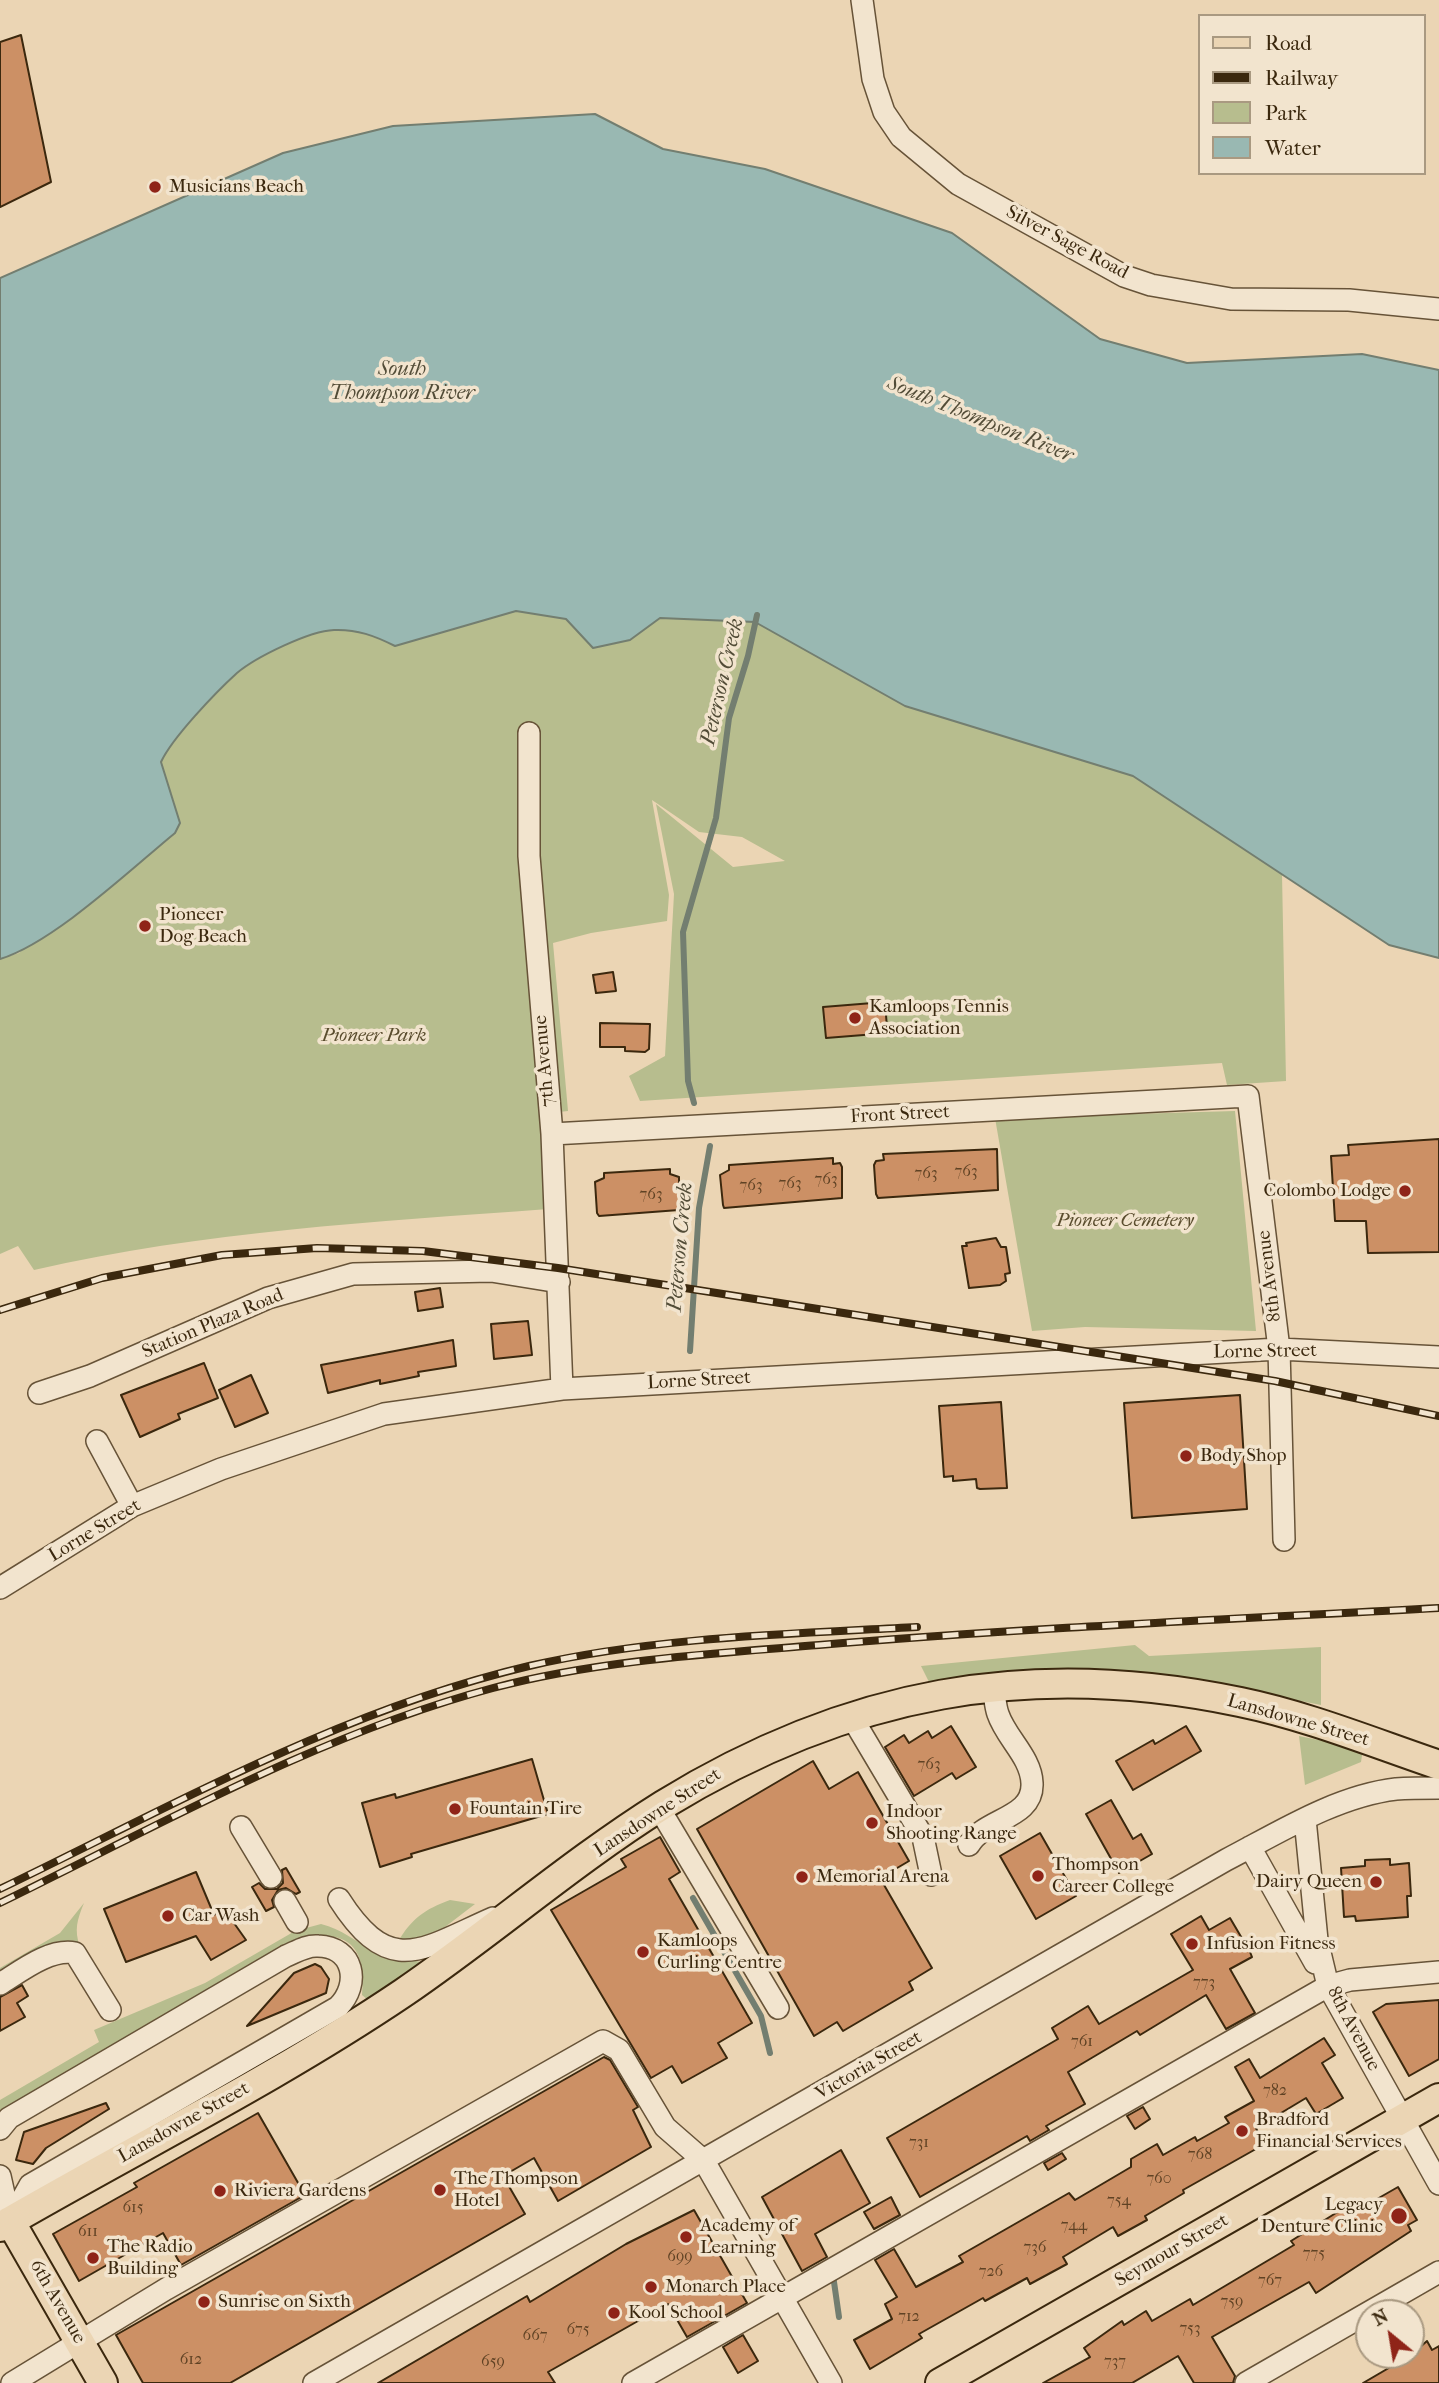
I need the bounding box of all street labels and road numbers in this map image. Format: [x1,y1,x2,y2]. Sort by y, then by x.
street label: Silver Sage Road [1002,201,1132,285]
street label: 7th Avenue [530,1014,560,1108]
street label: Front Street [850,1101,950,1129]
street label: 8th Avenue [1253,1229,1287,1323]
street label: Station Plaza Road [139,1284,287,1364]
street label: Lorne Street [1213,1340,1317,1364]
street label: Lorne Street [647,1367,751,1395]
street label: Lorne Street [45,1495,145,1567]
street label: Lansdowne Street [1224,1690,1372,1752]
street label: Lansdowne Street [590,1764,726,1862]
street label: 8th Avenue [1321,1983,1385,2075]
street label: Victoria Street [812,2026,926,2106]
street label: Lansdowne Street [114,2077,254,2169]
street label: Seymour Street [1111,2209,1233,2293]
street label: 6th Avenue [24,2256,90,2348]

